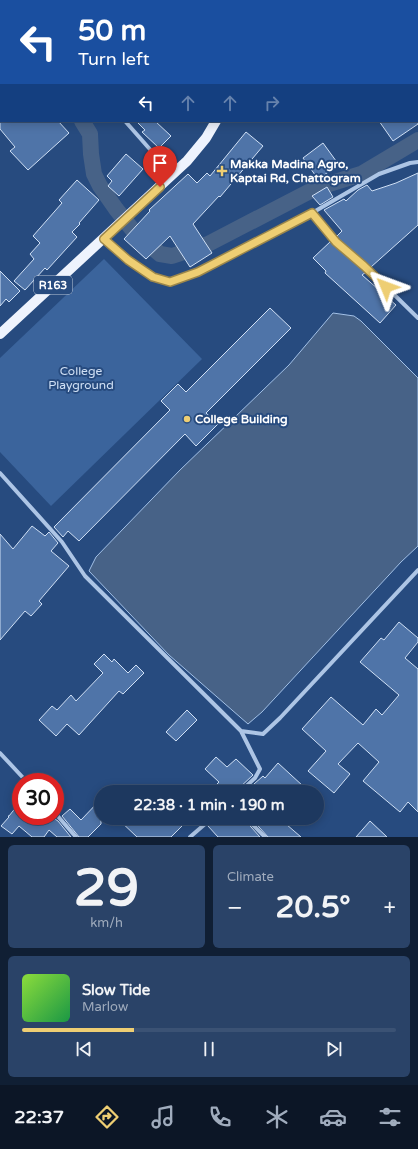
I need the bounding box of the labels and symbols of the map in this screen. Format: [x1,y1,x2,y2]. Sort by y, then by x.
pin [143,146,177,187]
place label: Makka Madina Agro, Kaptai Rd, Chattogram [230,157,361,186]
marker: Makka Madina Agro, Kaptai Rd, Chattogram [217,166,227,176]
position arrow [365,266,407,308]
road number: R163 [34,276,72,294]
park label: College Playground [48,364,114,392]
place label: College Building [195,412,288,427]
marker: College Building [182,414,192,424]
speed limit sign: 30 [12,773,64,825]

